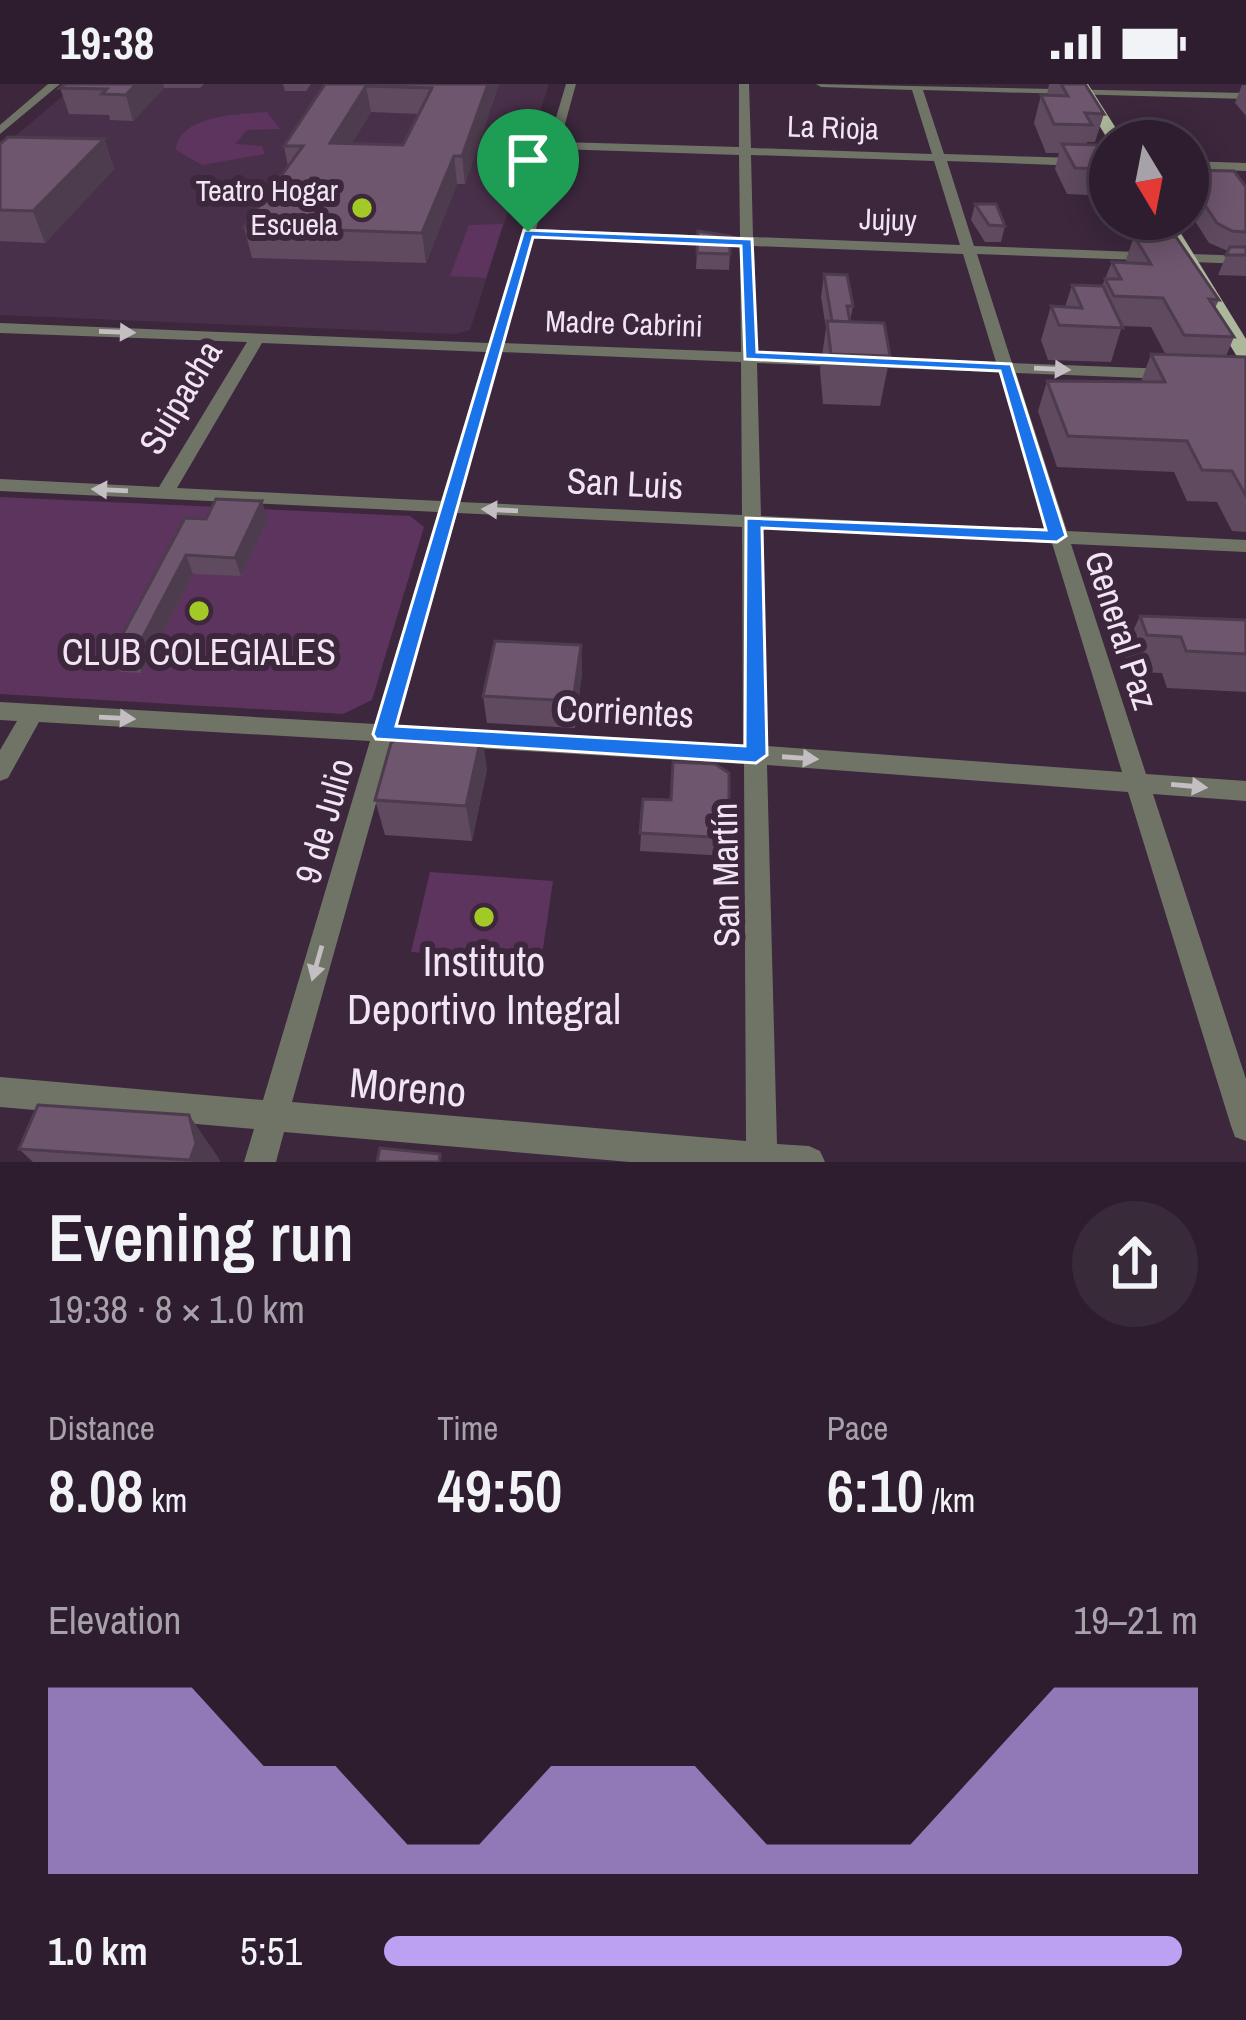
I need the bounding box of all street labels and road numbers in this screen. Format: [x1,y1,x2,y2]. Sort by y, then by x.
street label: La Rioja [787,105,880,149]
street label: Jujuy [859,198,918,240]
street label: Madre Cabrini [545,300,703,346]
street label: Suipacha [127,331,233,463]
street label: San Luis [566,456,684,510]
street label: General Paz [1074,545,1170,715]
street label: Corrientes [555,683,695,739]
street label: 9 de Julio [283,753,365,889]
street label: San Martín [700,802,750,948]
street label: Moreno [347,1054,469,1120]

